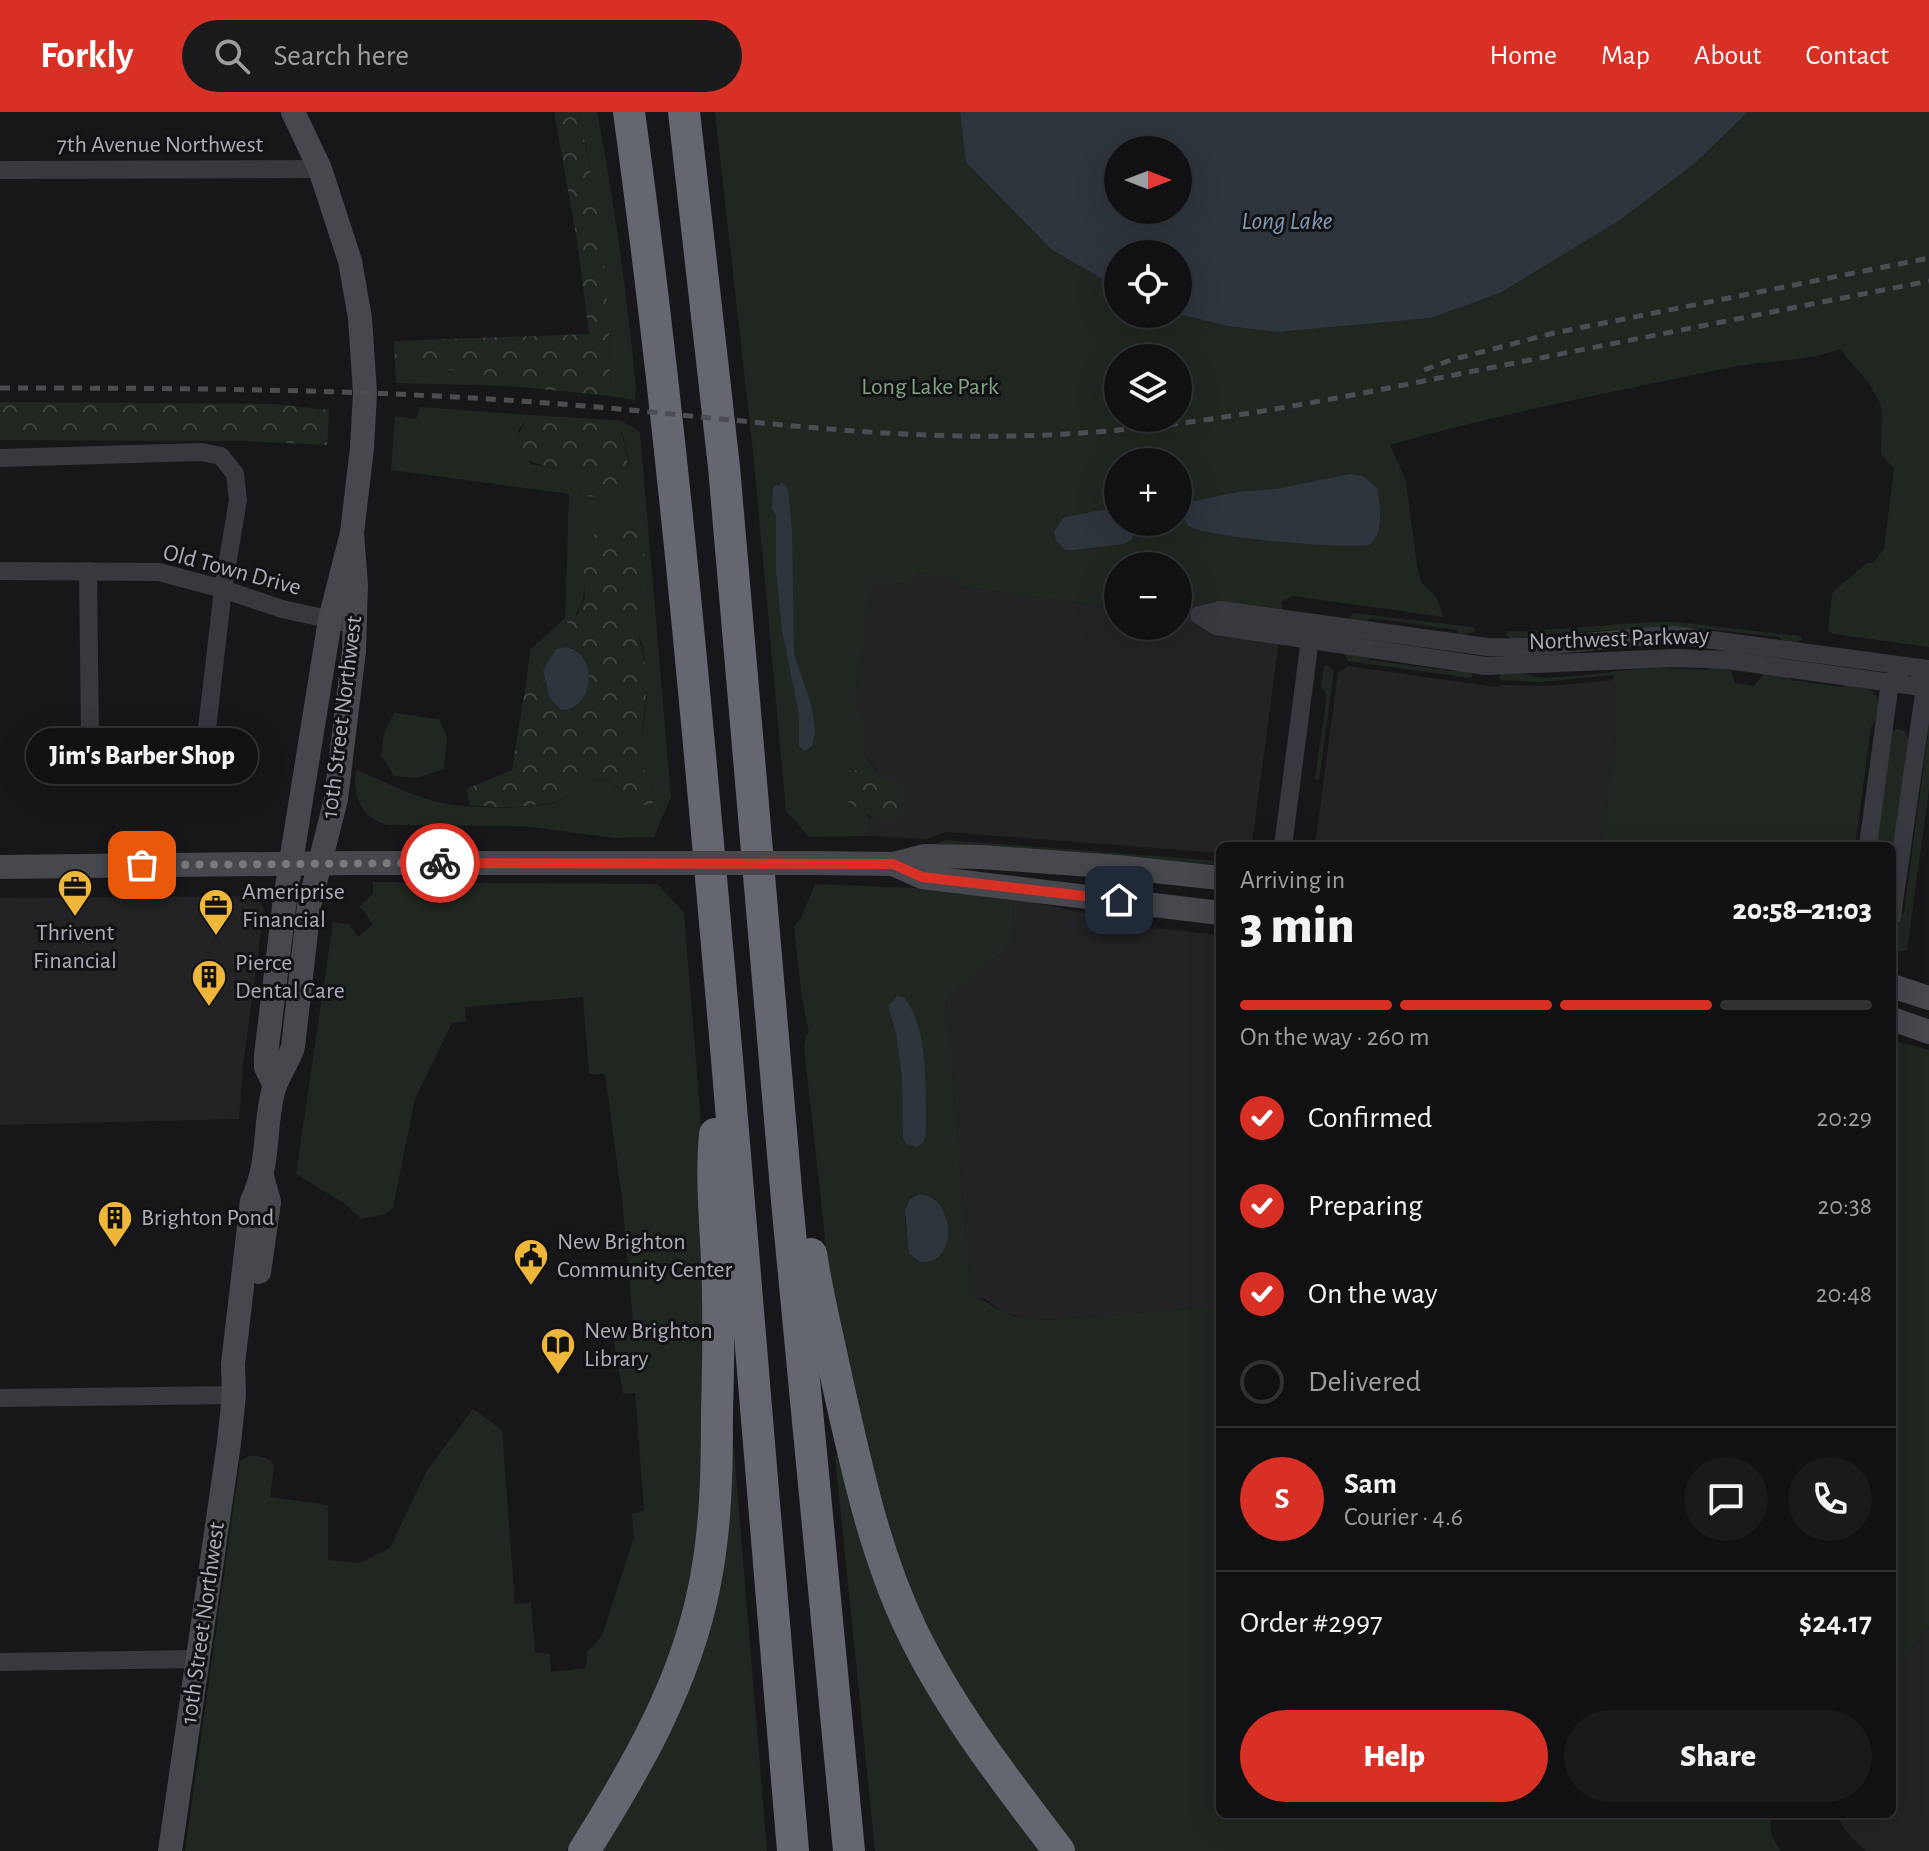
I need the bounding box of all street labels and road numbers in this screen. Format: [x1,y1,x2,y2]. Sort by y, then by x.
street label: 7th Avenue Northwest [57,133,264,157]
street label: Old Town Drive [160,540,304,600]
street label: 10th Street Northwest [318,614,366,820]
street label: Northwest Parkway [1528,624,1710,654]
street label: 10th Street Northwest [177,1520,229,1726]

